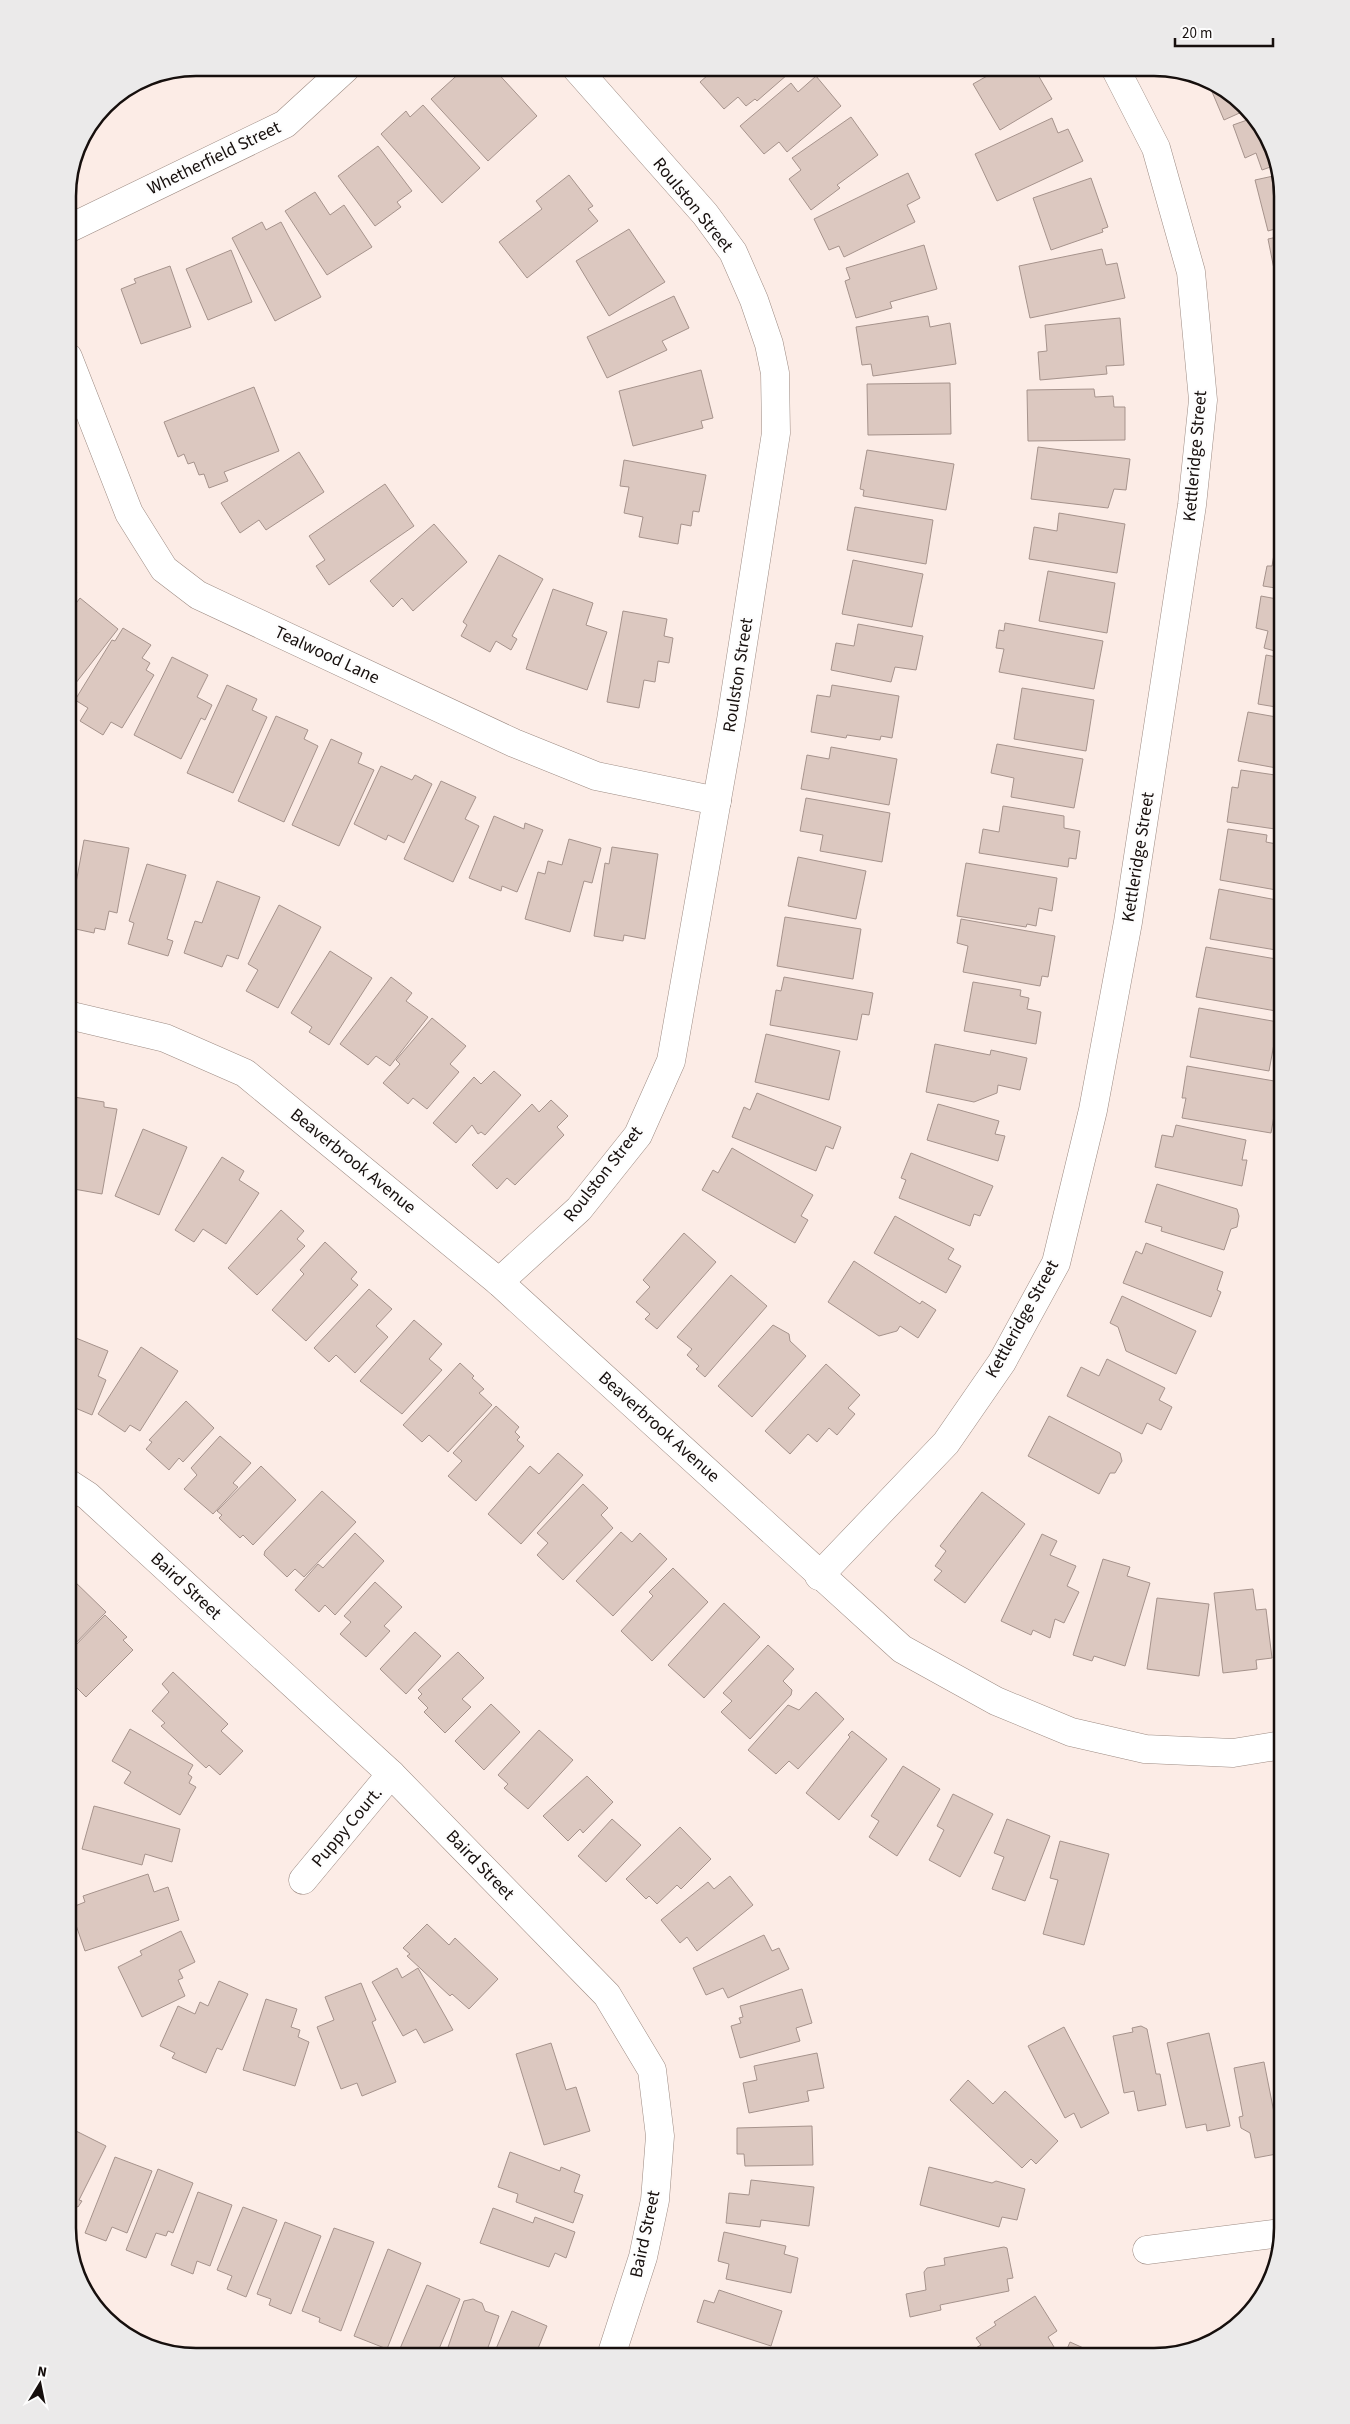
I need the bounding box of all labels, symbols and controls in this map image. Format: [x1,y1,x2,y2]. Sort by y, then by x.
scale bar [1175,15,1272,47]
text: 20 m [1182,23,1212,44]
street label: Whetherfield Street [143,115,285,201]
street label: Roulston Street [647,152,739,258]
street label: Kettleridge Street [1177,389,1213,523]
street label: Roulston Street [717,616,759,734]
street label: Tealwood Lane [270,620,384,690]
street label: Kettleridge Street [1115,790,1161,924]
street label: Beaverbrook Avenue [285,1102,421,1220]
street label: Roulston Street [558,1121,648,1227]
street label: Kettleridge Street [979,1255,1065,1383]
street label: Beaverbrook Avenue [593,1366,725,1488]
street label: Baird Street [145,1547,227,1625]
street label: Puppy Court. [306,1781,388,1873]
street label: Baird Street [440,1824,520,1906]
street label: Baird Street [624,2188,666,2280]
north arrow [15,2359,65,2409]
text: N [36,2362,48,2383]

